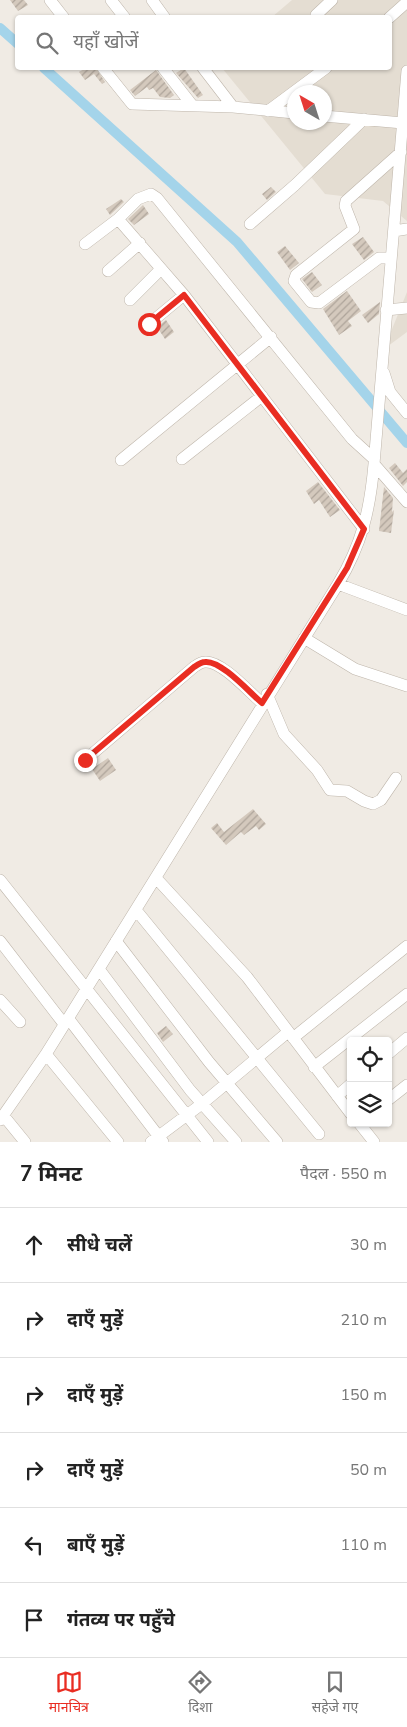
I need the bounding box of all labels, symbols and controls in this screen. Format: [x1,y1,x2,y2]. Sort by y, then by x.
search box [15,15,392,70]
icon: search [33,29,61,57]
text: यहाँ खोजें [73,29,138,55]
north arrow [287,85,332,130]
route start [138,313,161,336]
route end [74,749,97,772]
map controls [347,1037,392,1127]
button: locate [347,1037,392,1082]
button: layers [347,1082,392,1127]
text: 7 मिनट [20,1160,82,1188]
text: पैदल · 550 m [300,1163,387,1185]
icon: ahead [20,1231,48,1259]
text: सीधे चलें [67,1232,132,1258]
text: 30 m [350,1234,387,1256]
icon: right [20,1306,48,1334]
text: दाएँ मुड़ें [67,1307,123,1333]
text: 210 m [340,1309,387,1331]
icon: right [20,1381,48,1409]
text: दाएँ मुड़ें [67,1382,123,1408]
text: 150 m [340,1384,387,1406]
icon: right [20,1456,48,1484]
text: दाएँ मुड़ें [67,1457,123,1483]
text: 50 m [350,1459,387,1481]
icon: left [20,1531,48,1559]
text: बाएँ मुड़ें [67,1532,124,1558]
text: 110 m [340,1534,387,1556]
icon: arrive [20,1606,48,1634]
text: गंतव्य पर पहुँचे [67,1607,175,1633]
tab: मानचित्र [49,1668,89,1718]
tab: दिशा [186,1668,214,1718]
tab: सहेजे गए [312,1668,358,1718]

